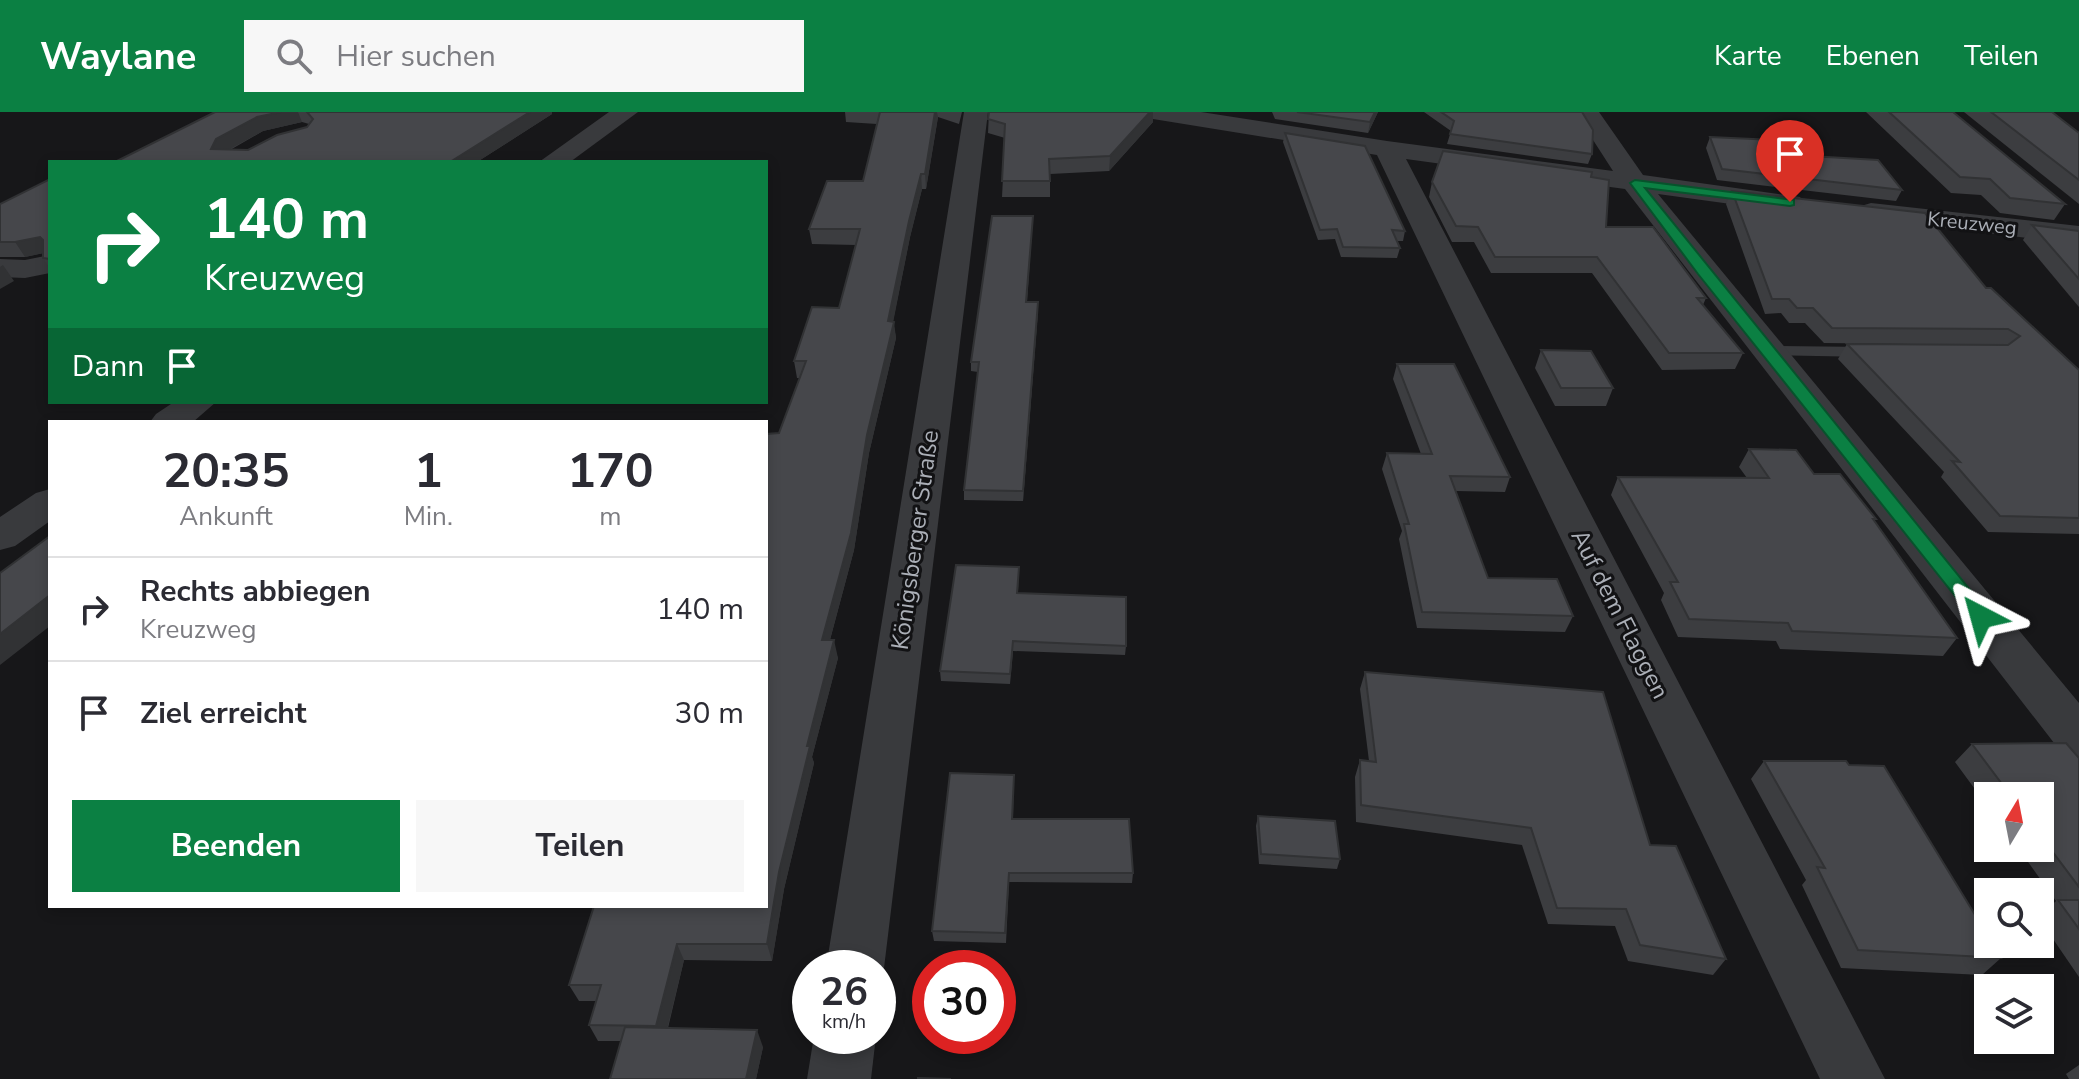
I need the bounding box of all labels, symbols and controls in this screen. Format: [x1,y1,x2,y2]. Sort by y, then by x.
search box [244,20,804,92]
text: Waylane [40,31,196,82]
icon: search [272,34,316,78]
text: Hier suchen [336,36,496,77]
text: Karte [1714,37,1782,75]
text: Ebenen [1826,37,1920,75]
text: Teilen [1964,37,2039,75]
pin [1756,120,1824,202]
icon: arrive [1768,132,1812,176]
text: 140 m [204,181,369,258]
icon: right [72,192,176,296]
street label: Kreuzweg [1926,205,2018,242]
text: Kreuzweg [204,254,365,303]
icon: arrive [160,344,204,388]
text: Dann [72,346,144,387]
street label: Königsberger Straße [884,428,946,652]
text: 20:35 [162,438,289,504]
text: 1 [414,438,443,504]
text: 170 [567,438,654,504]
text: Ankunft [179,499,273,534]
text: Min. [404,499,453,534]
text: m [599,499,622,534]
street label: Auf dem Flaggen [1563,524,1677,704]
text: Rechts abbiegen [140,571,371,612]
position arrow [1939,575,2023,659]
icon: right [72,587,116,631]
text: 140 m [657,589,744,630]
text: Kreuzweg [140,612,256,647]
icon: arrive [72,691,116,735]
text: Ziel erreicht [140,693,306,734]
text: 30 m [675,693,744,734]
north arrow [1974,782,2054,862]
map controls [1974,782,2054,1054]
button: Beenden [72,800,400,892]
button: Teilen [416,800,744,892]
button: search [1974,878,2054,958]
speed limit sign: 30 [912,950,1016,1054]
text: 26 [820,965,868,1019]
button: layers [1974,974,2054,1054]
text: km/h [822,1008,866,1035]

